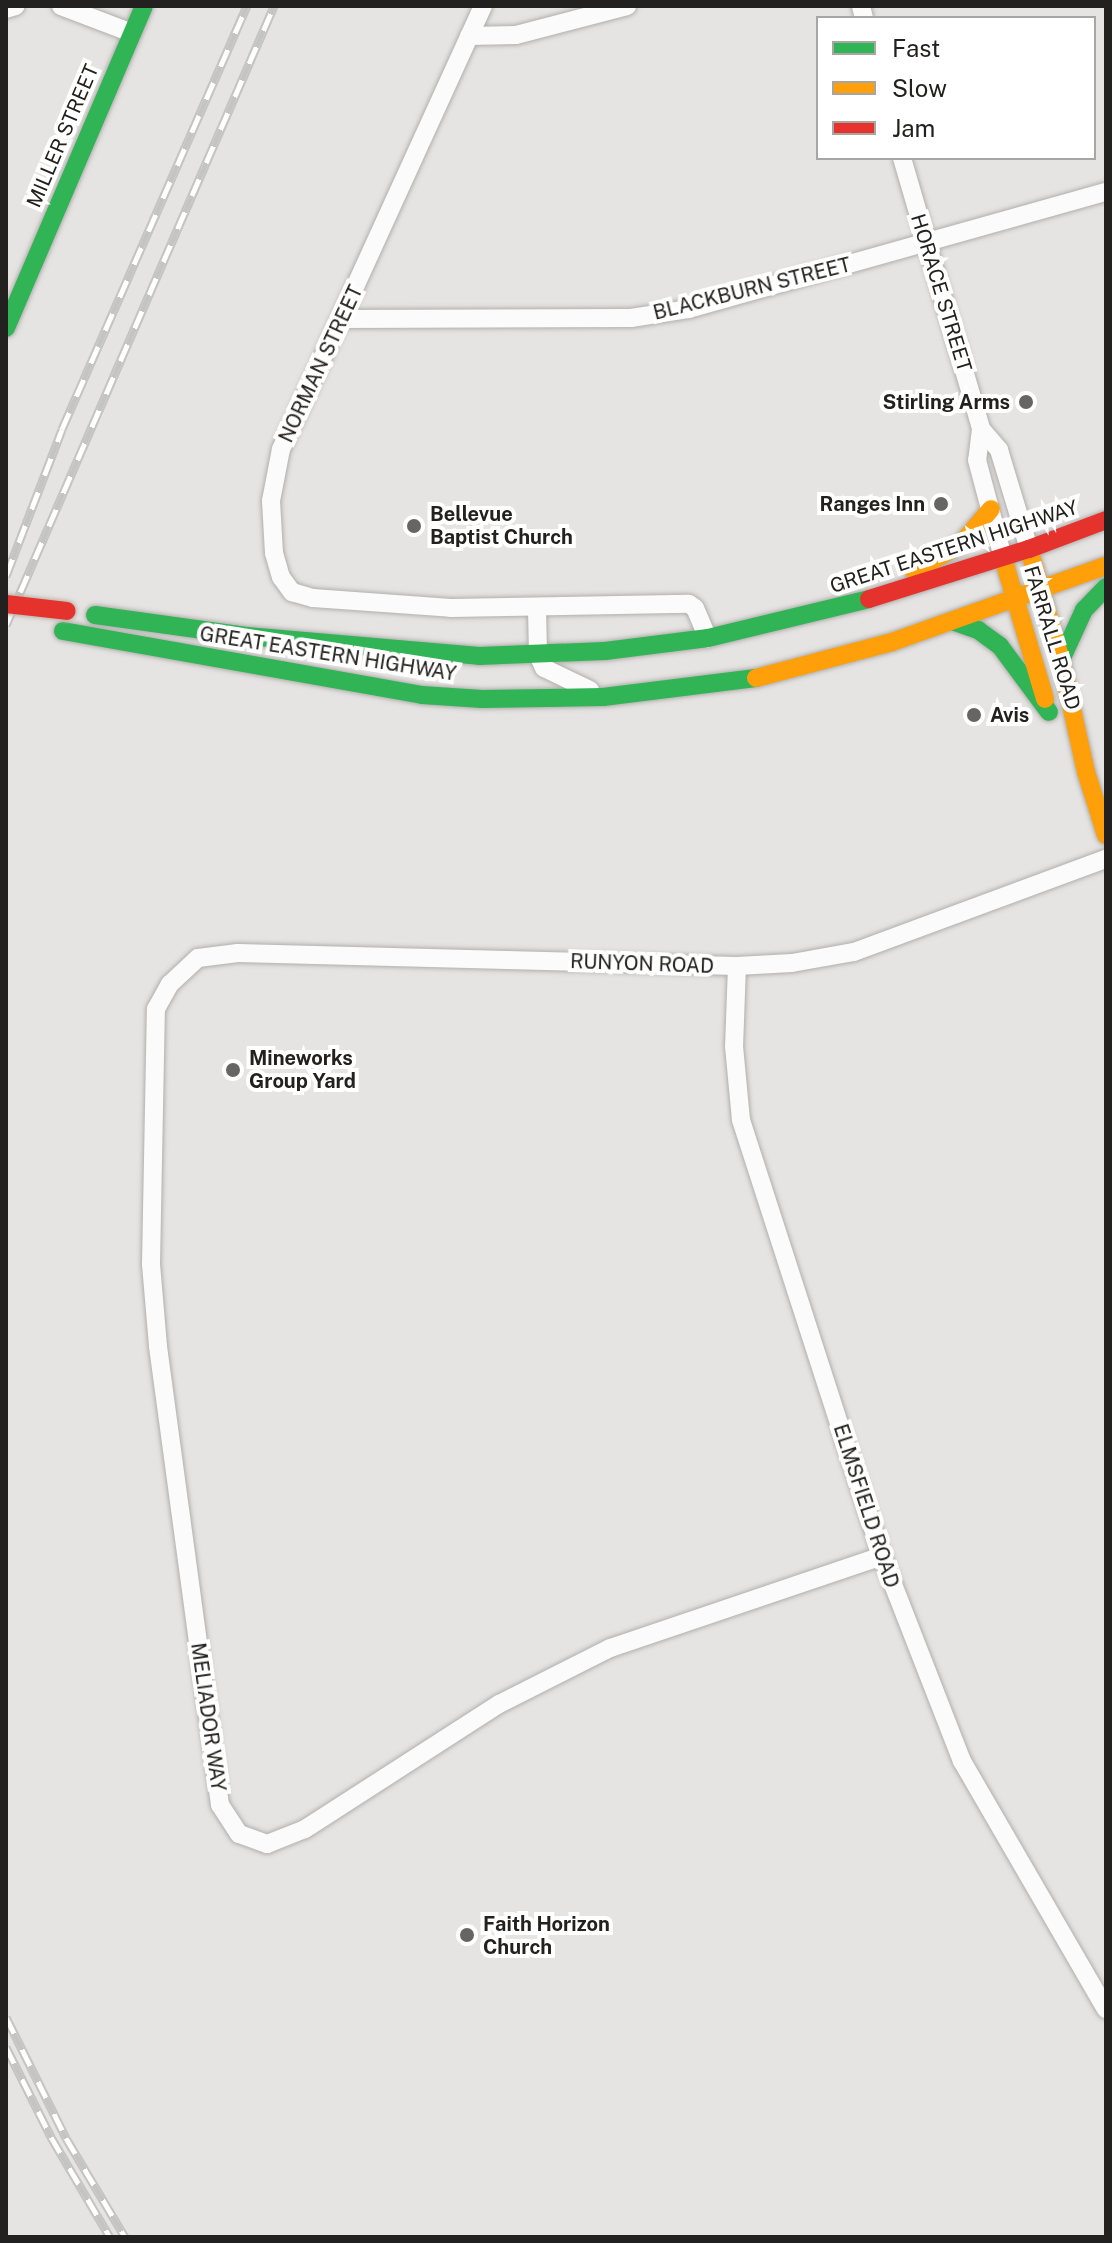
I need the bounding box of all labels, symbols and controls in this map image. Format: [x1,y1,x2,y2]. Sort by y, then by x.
legend [816,16,1096,160]
text: Fast [892,34,940,62]
street label: MILLER STREET [22,61,104,211]
text: Slow [892,74,947,102]
text: Jam [892,114,935,142]
street label: HORACE STREET [906,211,976,375]
street label: BLACKBURN STREET [651,253,853,325]
street label: NORMAN STREET [274,282,368,446]
place label: Stirling Arms [883,390,1010,414]
marker: Stirling Arms [1017,393,1035,411]
place label: Ranges Inn [819,492,925,516]
marker: Ranges Inn [932,495,950,513]
street label: GREAT EASTERN HIGHWAY [827,496,1081,598]
place label: Bellevue Baptist Church [430,502,573,549]
marker: Bellevue Baptist Church [405,517,423,535]
street label: FARRALL ROAD [1019,563,1085,713]
street label: GREAT EASTERN HIGHWAY [198,622,458,686]
place label: Avis [990,703,1029,727]
marker: Avis [965,706,983,724]
street label: RUNYON ROAD [570,949,714,979]
place label: Mineworks Group Yard [249,1046,356,1093]
marker: Mineworks Group Yard [224,1061,242,1079]
street label: ELMSFIELD ROAD [828,1421,904,1591]
street label: MELIADOR WAY [186,1641,230,1793]
place label: Faith Horizon Church [483,1912,610,1959]
marker: Faith Horizon Church [458,1926,476,1944]

